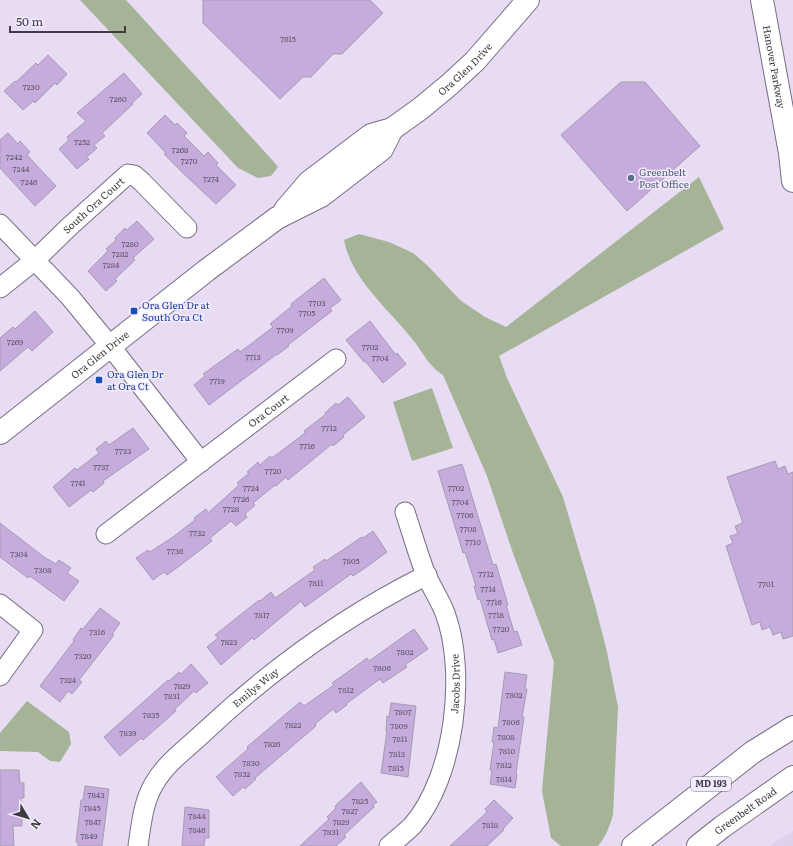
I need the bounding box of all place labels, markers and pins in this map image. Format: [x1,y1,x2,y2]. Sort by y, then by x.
place label: Greenbelt Post Office [639,164,689,191]
marker: Greenbelt Post Office [626,173,636,183]
place label: Ora Glen Dr at South Ora Ct [142,297,210,324]
marker: Ora Glen Dr at South Ora Ct [129,306,139,316]
place label: Ora Glen Dr at Ora Ct [107,366,164,393]
marker: Ora Glen Dr at Ora Ct [94,375,104,385]

